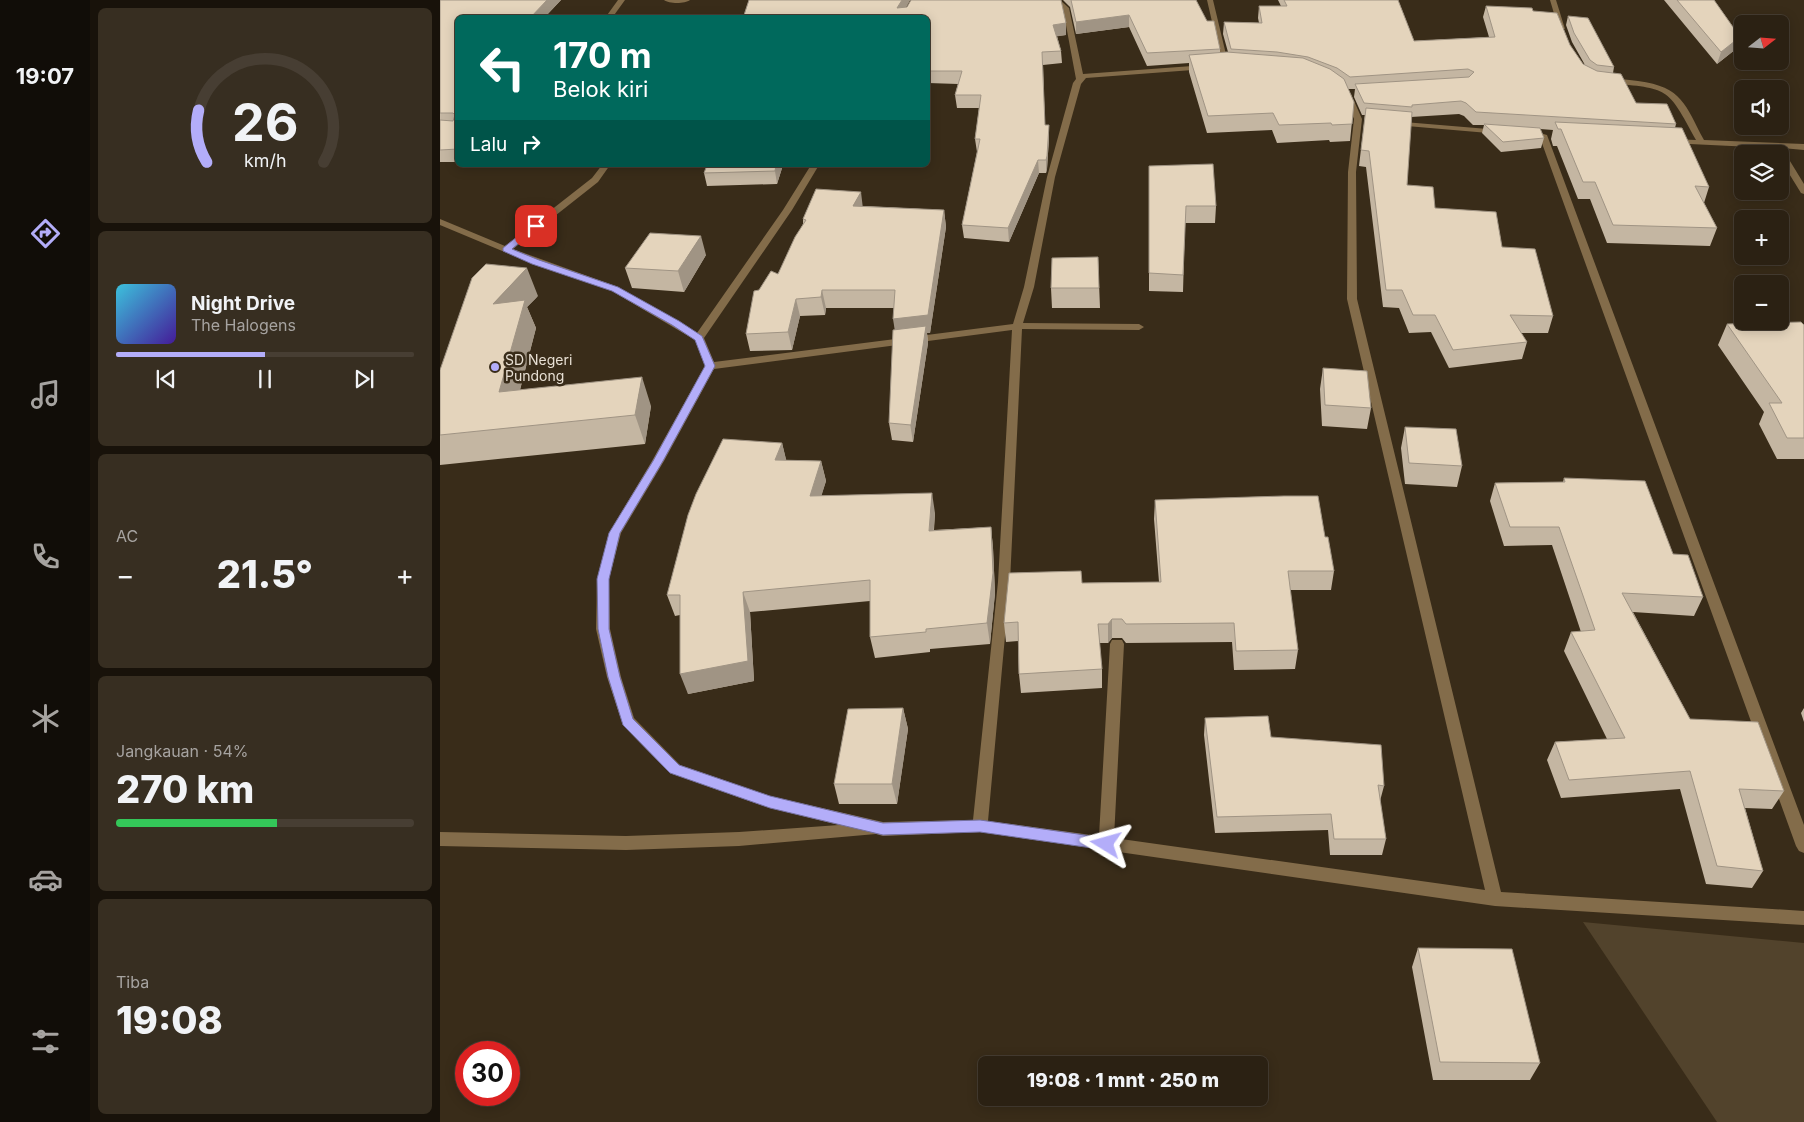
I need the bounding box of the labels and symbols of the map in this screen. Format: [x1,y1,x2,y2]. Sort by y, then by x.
north arrow [1734,15,1789,70]
pin [515,205,557,247]
place label: SD Negeri Pundong [505,351,572,384]
marker: SD Negeri Pundong [489,361,501,373]
position arrow [1079,817,1131,869]
speed limit sign: 30 [455,1041,520,1106]

